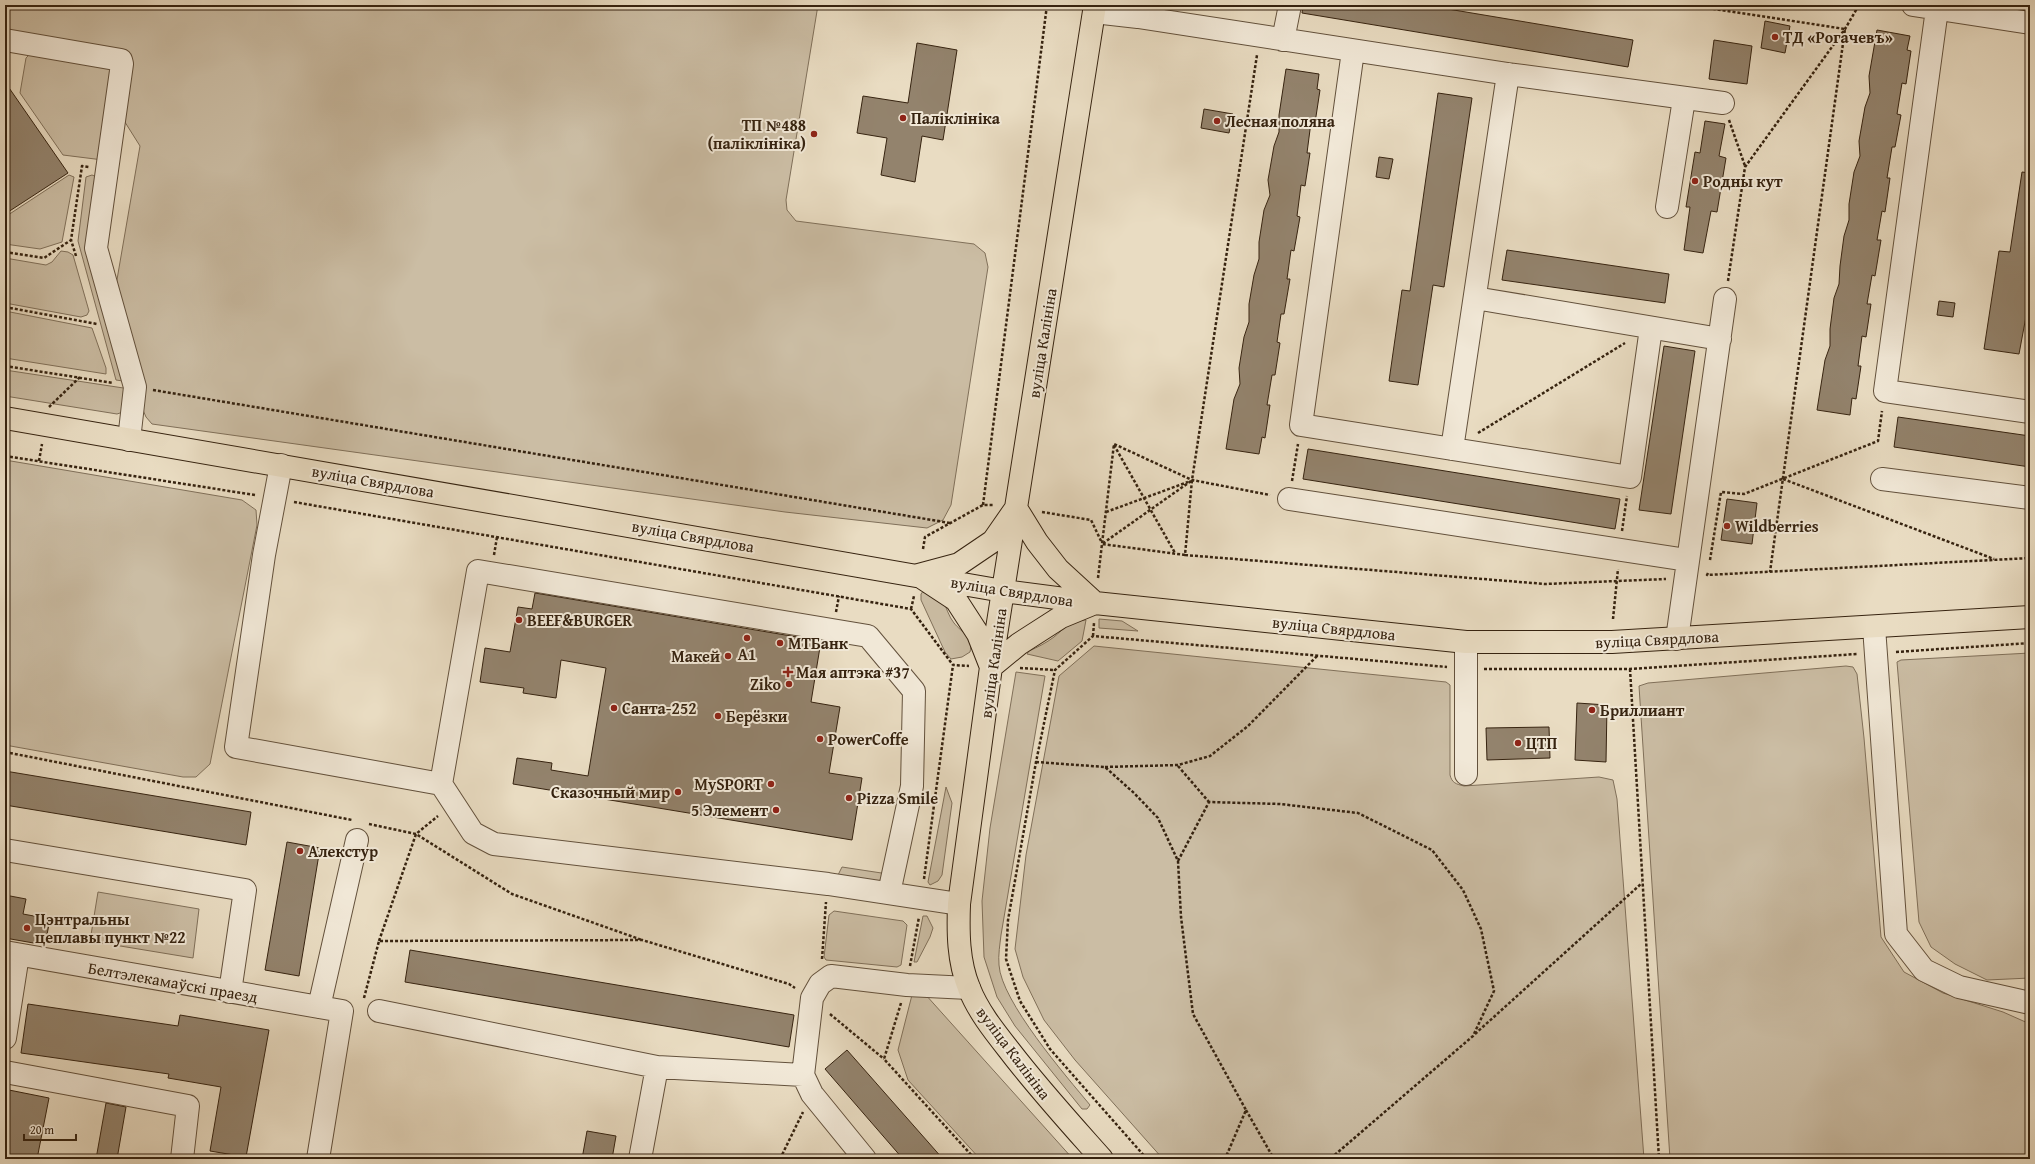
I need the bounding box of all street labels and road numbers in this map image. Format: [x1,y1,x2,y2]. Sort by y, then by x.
street label: вуліца Калініна [1021,286,1063,400]
street label: вуліца Свярдлова [310,458,436,504]
street label: вуліца Свярдлова [630,513,756,559]
street label: вуліца Свярдлова [949,569,1075,613]
street label: вуліца Калініна [973,606,1013,720]
street label: вуліца Свярдлова [1271,610,1397,646]
street label: вуліца Свярдлова [1595,624,1720,654]
street label: Белтэлекамаўскі праезд [86,955,260,1009]
street label: вуліца Калініна [971,1001,1057,1105]

